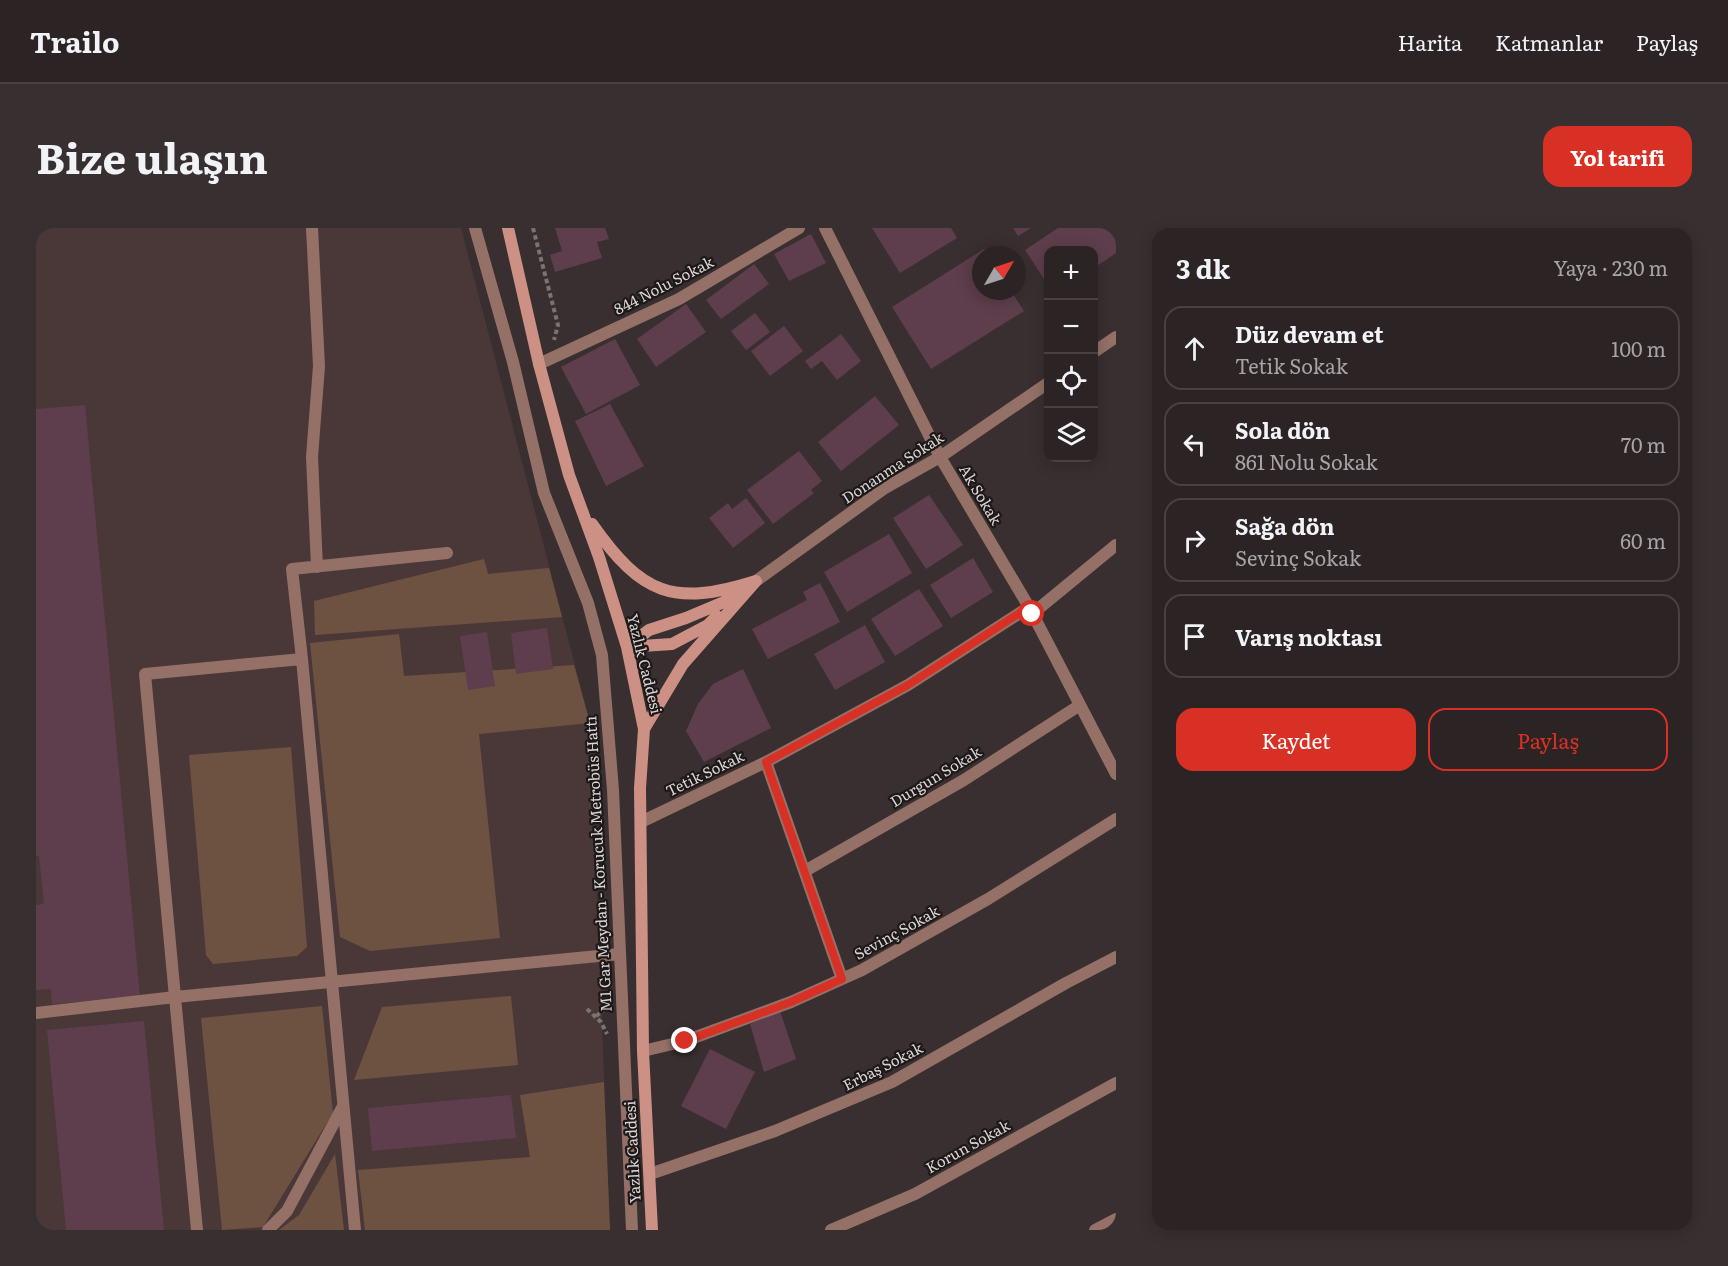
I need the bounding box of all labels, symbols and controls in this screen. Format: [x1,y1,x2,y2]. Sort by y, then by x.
text: Trailo [30,20,119,62]
text: Harita [1398,26,1462,57]
text: Katmanlar [1495,26,1603,57]
text: Paylaş [1636,26,1698,57]
text: Bize ulaşın [36,125,268,187]
button: Yol tarifi [1543,126,1692,187]
north arrow [972,246,1026,300]
map controls [1044,246,1098,462]
button: + [1044,246,1098,300]
text: 3 dk [1176,248,1230,287]
street label: 844 Nolu Sokak [609,249,718,320]
text: Yaya · 230 m [1553,252,1668,282]
button: − [1044,300,1098,354]
text: Düz devam et [1235,317,1384,350]
icon: ahead [1178,332,1211,365]
text: 100 m [1611,333,1666,363]
text: Tetik Sokak [1235,350,1348,380]
button: locate [1044,354,1098,408]
button: layers [1044,408,1098,462]
text: Sola dön [1235,413,1330,446]
street label: Donanma Sokak [837,425,948,508]
icon: left [1178,428,1211,461]
text: 70 m [1621,429,1666,459]
text: 861 Nolu Sokak [1235,446,1378,476]
street label: Ak Sokak [954,460,1009,530]
text: Sağa dön [1235,509,1335,542]
icon: right [1178,524,1211,557]
text: 60 m [1620,525,1666,555]
text: Sevinç Sokak [1235,542,1361,572]
route start [1018,600,1044,626]
street label: Yazlık Caddesi [622,611,669,716]
icon: arrive [1178,620,1211,653]
text: Varış noktası [1235,620,1382,653]
button: Kaydet [1176,708,1416,771]
button: Paylaş [1428,708,1668,771]
street label: M1 Gar Meydan - Korucuk Metrobüs Hattı [578,715,617,1013]
street label: Durgun Sokak [885,739,986,812]
street label: Tetik Sokak [661,743,748,802]
street label: Sevinç Sokak [849,898,944,965]
route end [671,1027,697,1053]
street label: Erbaş Sokak [838,1035,927,1096]
street label: Yazlık Caddesi [617,1100,646,1204]
street label: Korun Sokak [921,1113,1014,1178]

